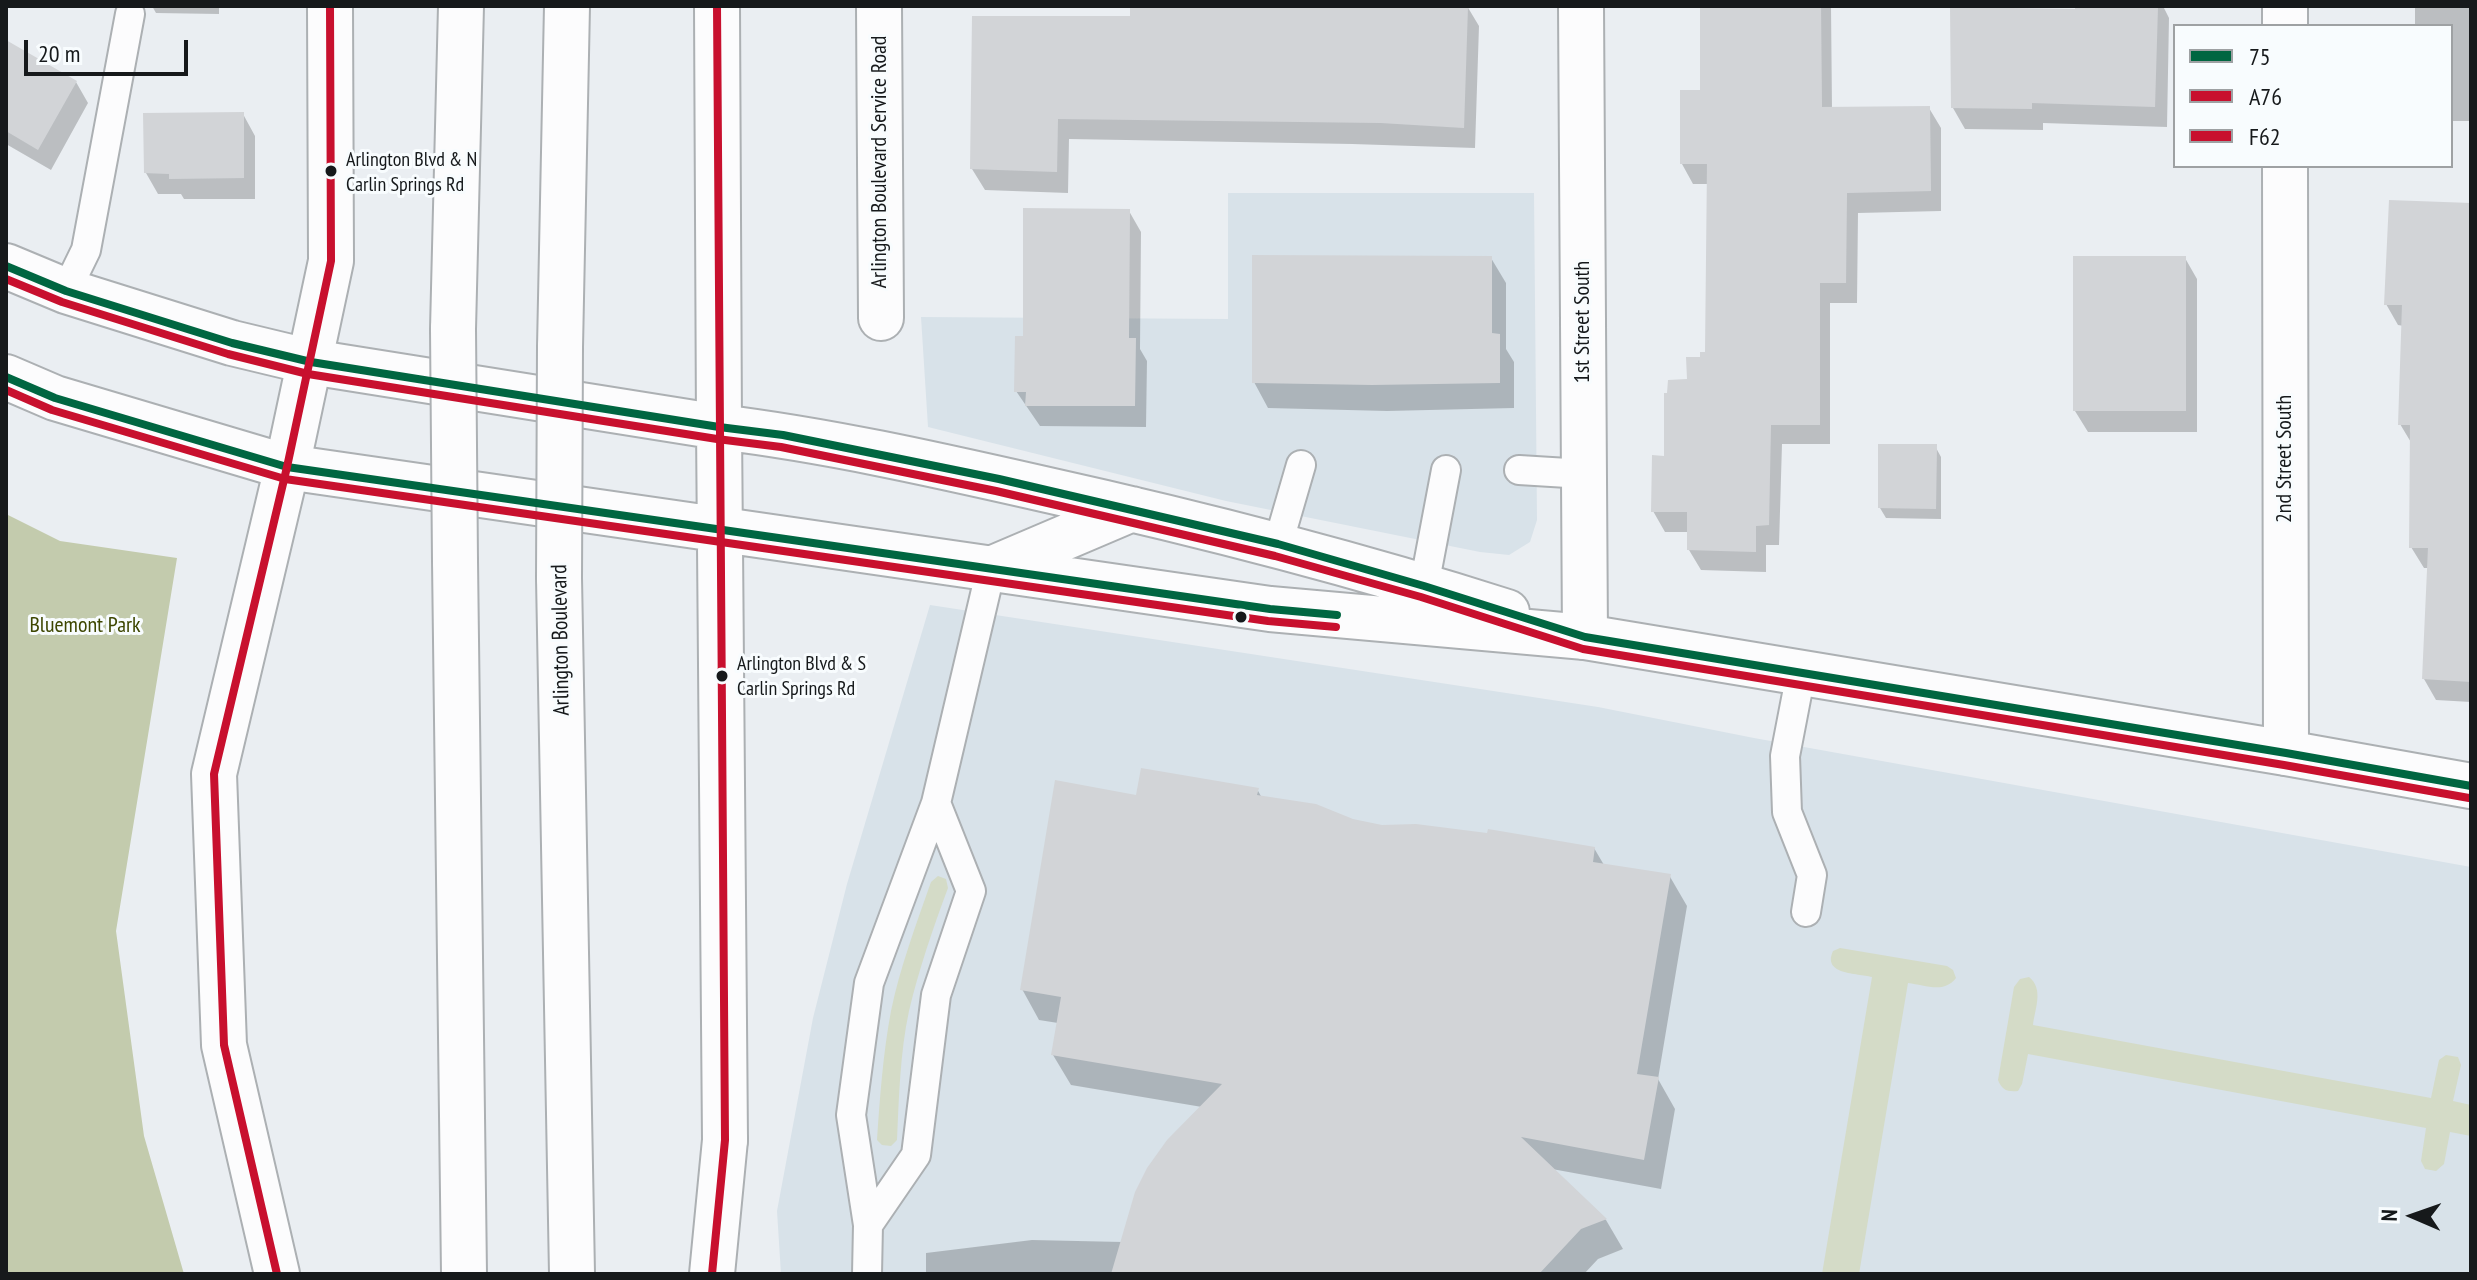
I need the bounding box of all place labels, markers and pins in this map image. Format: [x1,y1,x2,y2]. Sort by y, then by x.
place label: Arlington Blvd & N Carlin Springs Rd [346,148,477,195]
marker: Arlington Blvd & N Carlin Springs Rd [323,163,339,179]
unlabelled marker [1233,609,1249,625]
place label: Arlington Blvd & S Carlin Springs Rd [737,652,866,699]
marker: Arlington Blvd & S Carlin Springs Rd [714,668,730,684]

